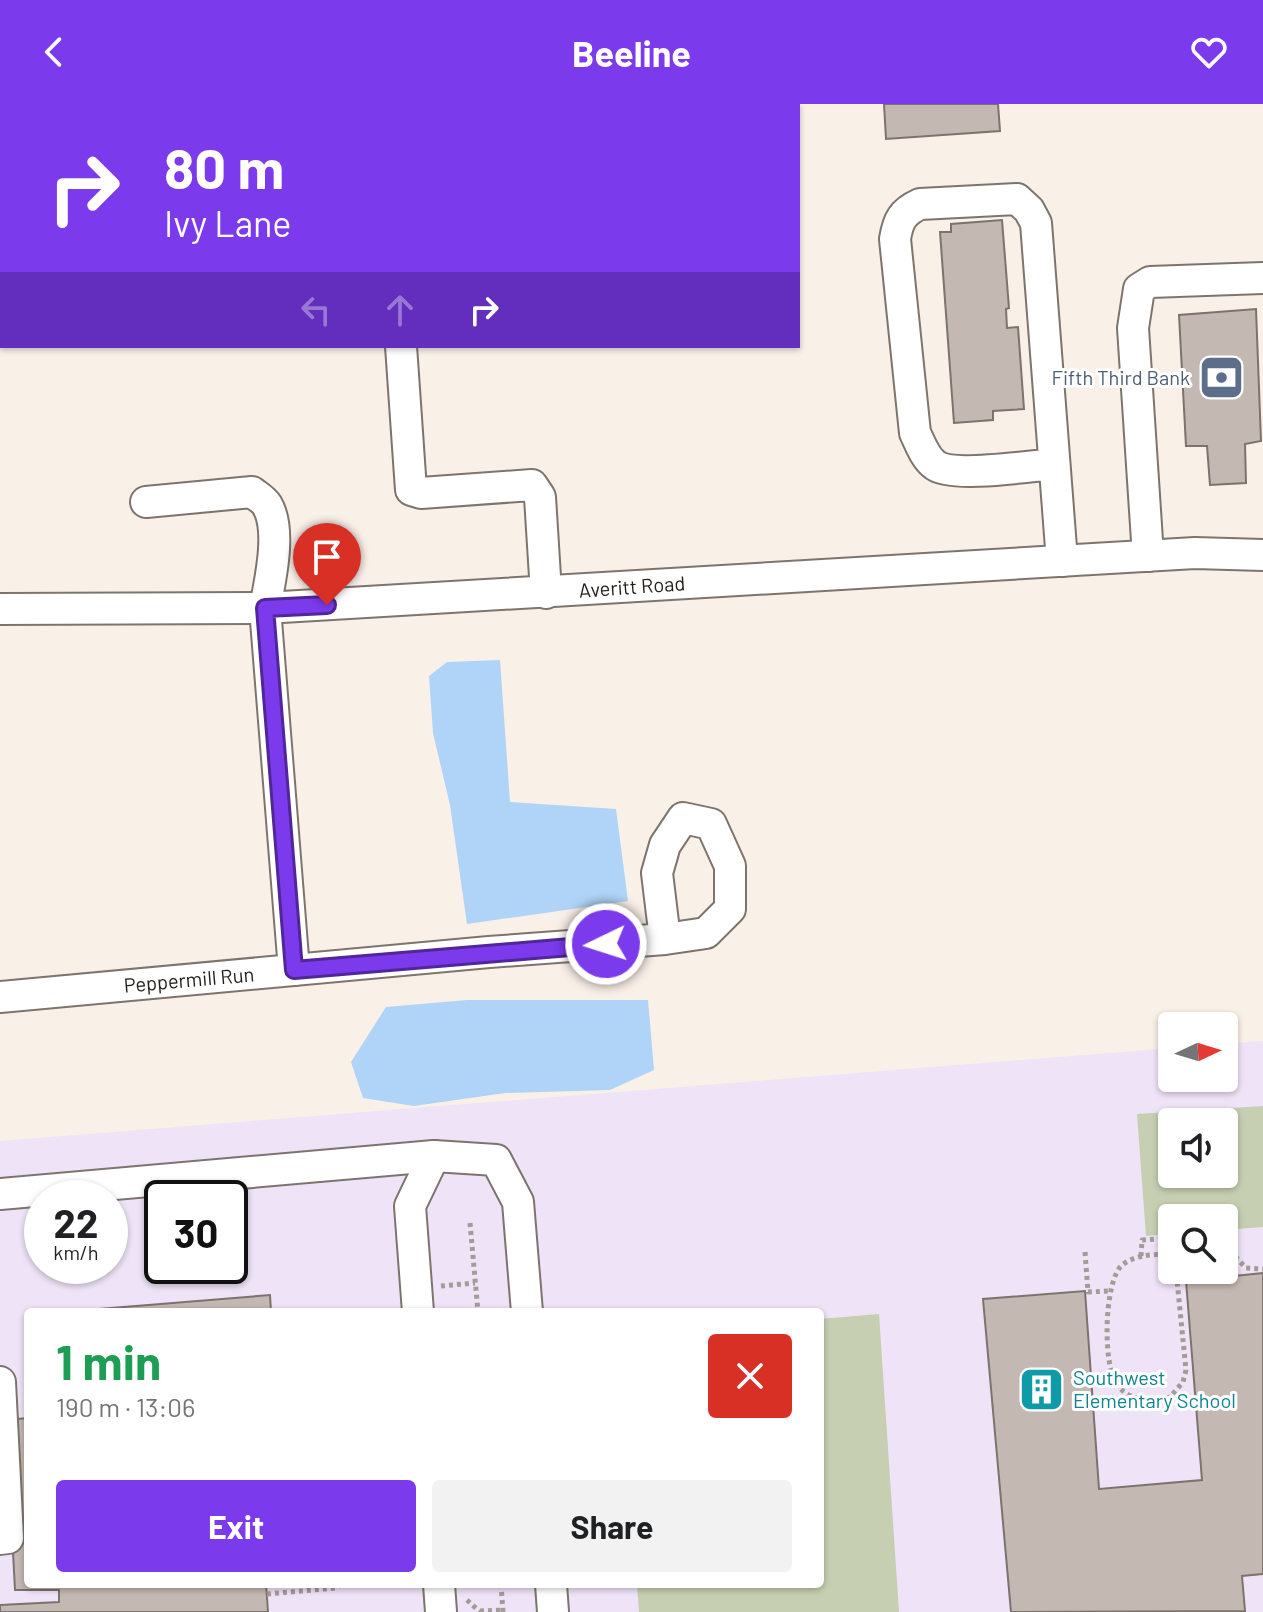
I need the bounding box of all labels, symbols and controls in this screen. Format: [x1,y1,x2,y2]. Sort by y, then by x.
icon: back [32,30,76,74]
icon: heart [1187,30,1231,74]
text: Beeline [572,31,691,74]
text: 80 m [164,133,284,200]
icon: right [32,136,136,240]
text: Ivy Lane [164,201,291,244]
icon: left [294,288,338,332]
icon: ahead [378,288,422,332]
icon: right [462,288,506,332]
bank icon: Fifth Third Bank [1197,354,1245,402]
place label: Fifth Third Bank [1052,365,1190,389]
pin [293,523,361,605]
icon: arrive [305,535,349,579]
street label: Averitt Road [578,570,686,602]
position arrow [564,902,648,986]
street label: Peppermill Run [123,961,255,997]
north arrow [1158,1012,1238,1092]
map controls [1158,1012,1238,1284]
button: sound [1158,1108,1238,1188]
speed limit sign: 30 [144,1180,248,1284]
text: 22 [54,1198,98,1246]
button: search [1158,1204,1238,1284]
text: km/h [53,1240,99,1264]
text: 1 min [56,1332,161,1390]
button: close [708,1334,792,1418]
place label: Southwest Elementary School [1073,1365,1236,1412]
building icon: Southwest Elementary School [1018,1366,1066,1414]
text: 190 m · 13:06 [56,1391,195,1422]
button: Exit [56,1480,416,1572]
button: Share [432,1480,792,1572]

